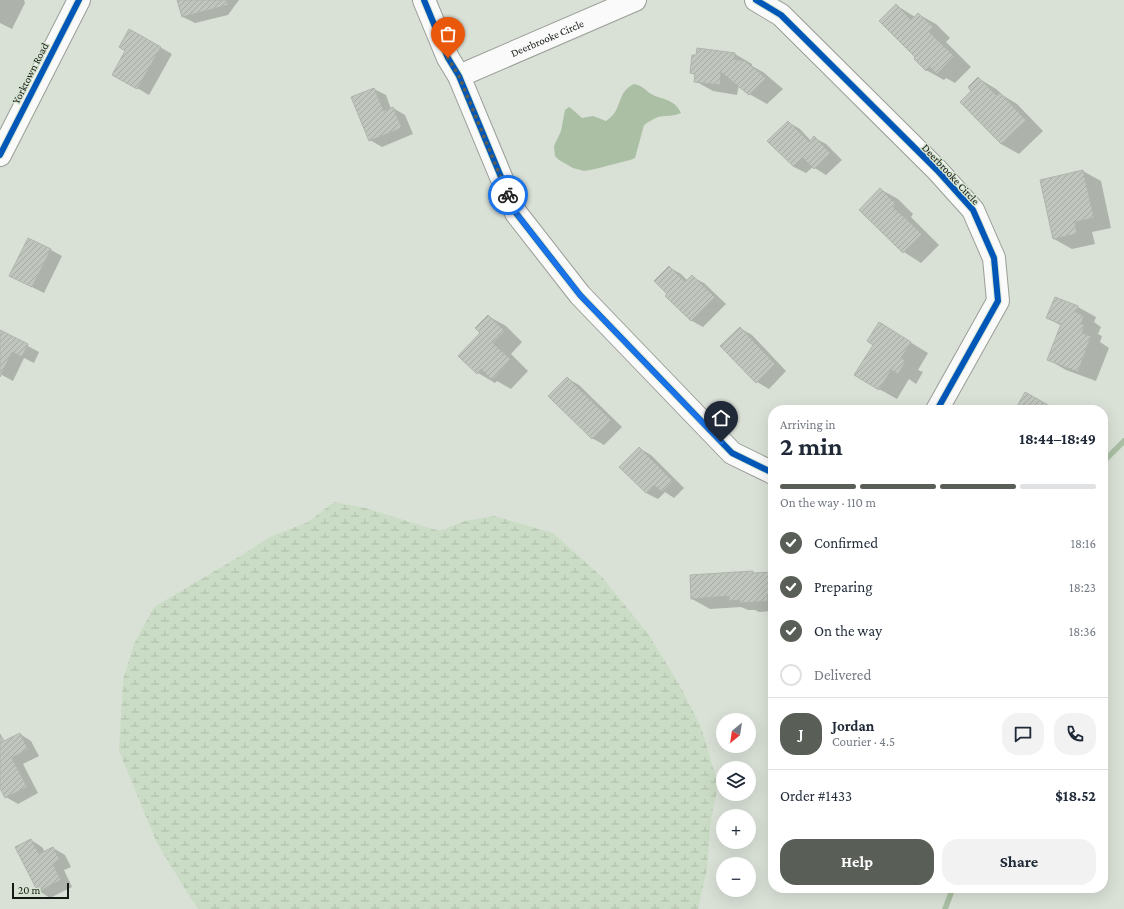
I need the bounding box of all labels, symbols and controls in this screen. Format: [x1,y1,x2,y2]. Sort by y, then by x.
pin [431,17,465,58]
street label: Deerbrooke Circle [509,17,586,59]
icon: bag [437,23,459,45]
street label: Yorktown Road [9,40,51,106]
street label: Deerbrooke Circle [920,141,982,207]
courier [488,175,528,215]
icon: bike [497,184,519,206]
pin [704,401,738,442]
icon: home [710,407,732,429]
text: Arriving in [780,417,836,432]
text: 18:44–18:49 [1019,431,1096,447]
text: 2 min [780,432,843,461]
text: On the way · 110 m [780,495,876,510]
icon: check [780,532,802,554]
text: Confirmed [814,535,878,551]
text: 18:16 [1071,536,1096,551]
icon: check [780,576,802,598]
text: Preparing [814,579,873,595]
text: 18:23 [1069,580,1096,595]
icon: check [780,620,802,642]
text: On the way [814,623,882,639]
text: 18:36 [1069,624,1096,639]
text: Delivered [814,667,871,683]
north arrow [716,713,756,753]
map controls [716,713,756,897]
button: chat [1002,713,1044,755]
button: phone [1054,713,1096,755]
text: Jordan [832,718,874,734]
text: J [798,726,804,742]
text: Courier · 4.5 [832,734,895,749]
button: layers [716,761,756,801]
text: Order #1433 [780,788,852,804]
text: $18.52 [1055,788,1096,804]
button: + [716,809,756,849]
button: Help [780,839,934,885]
button: Share [942,839,1096,885]
button: − [716,857,756,897]
scale bar [12,881,69,900]
text: 20 m [18,884,40,896]

